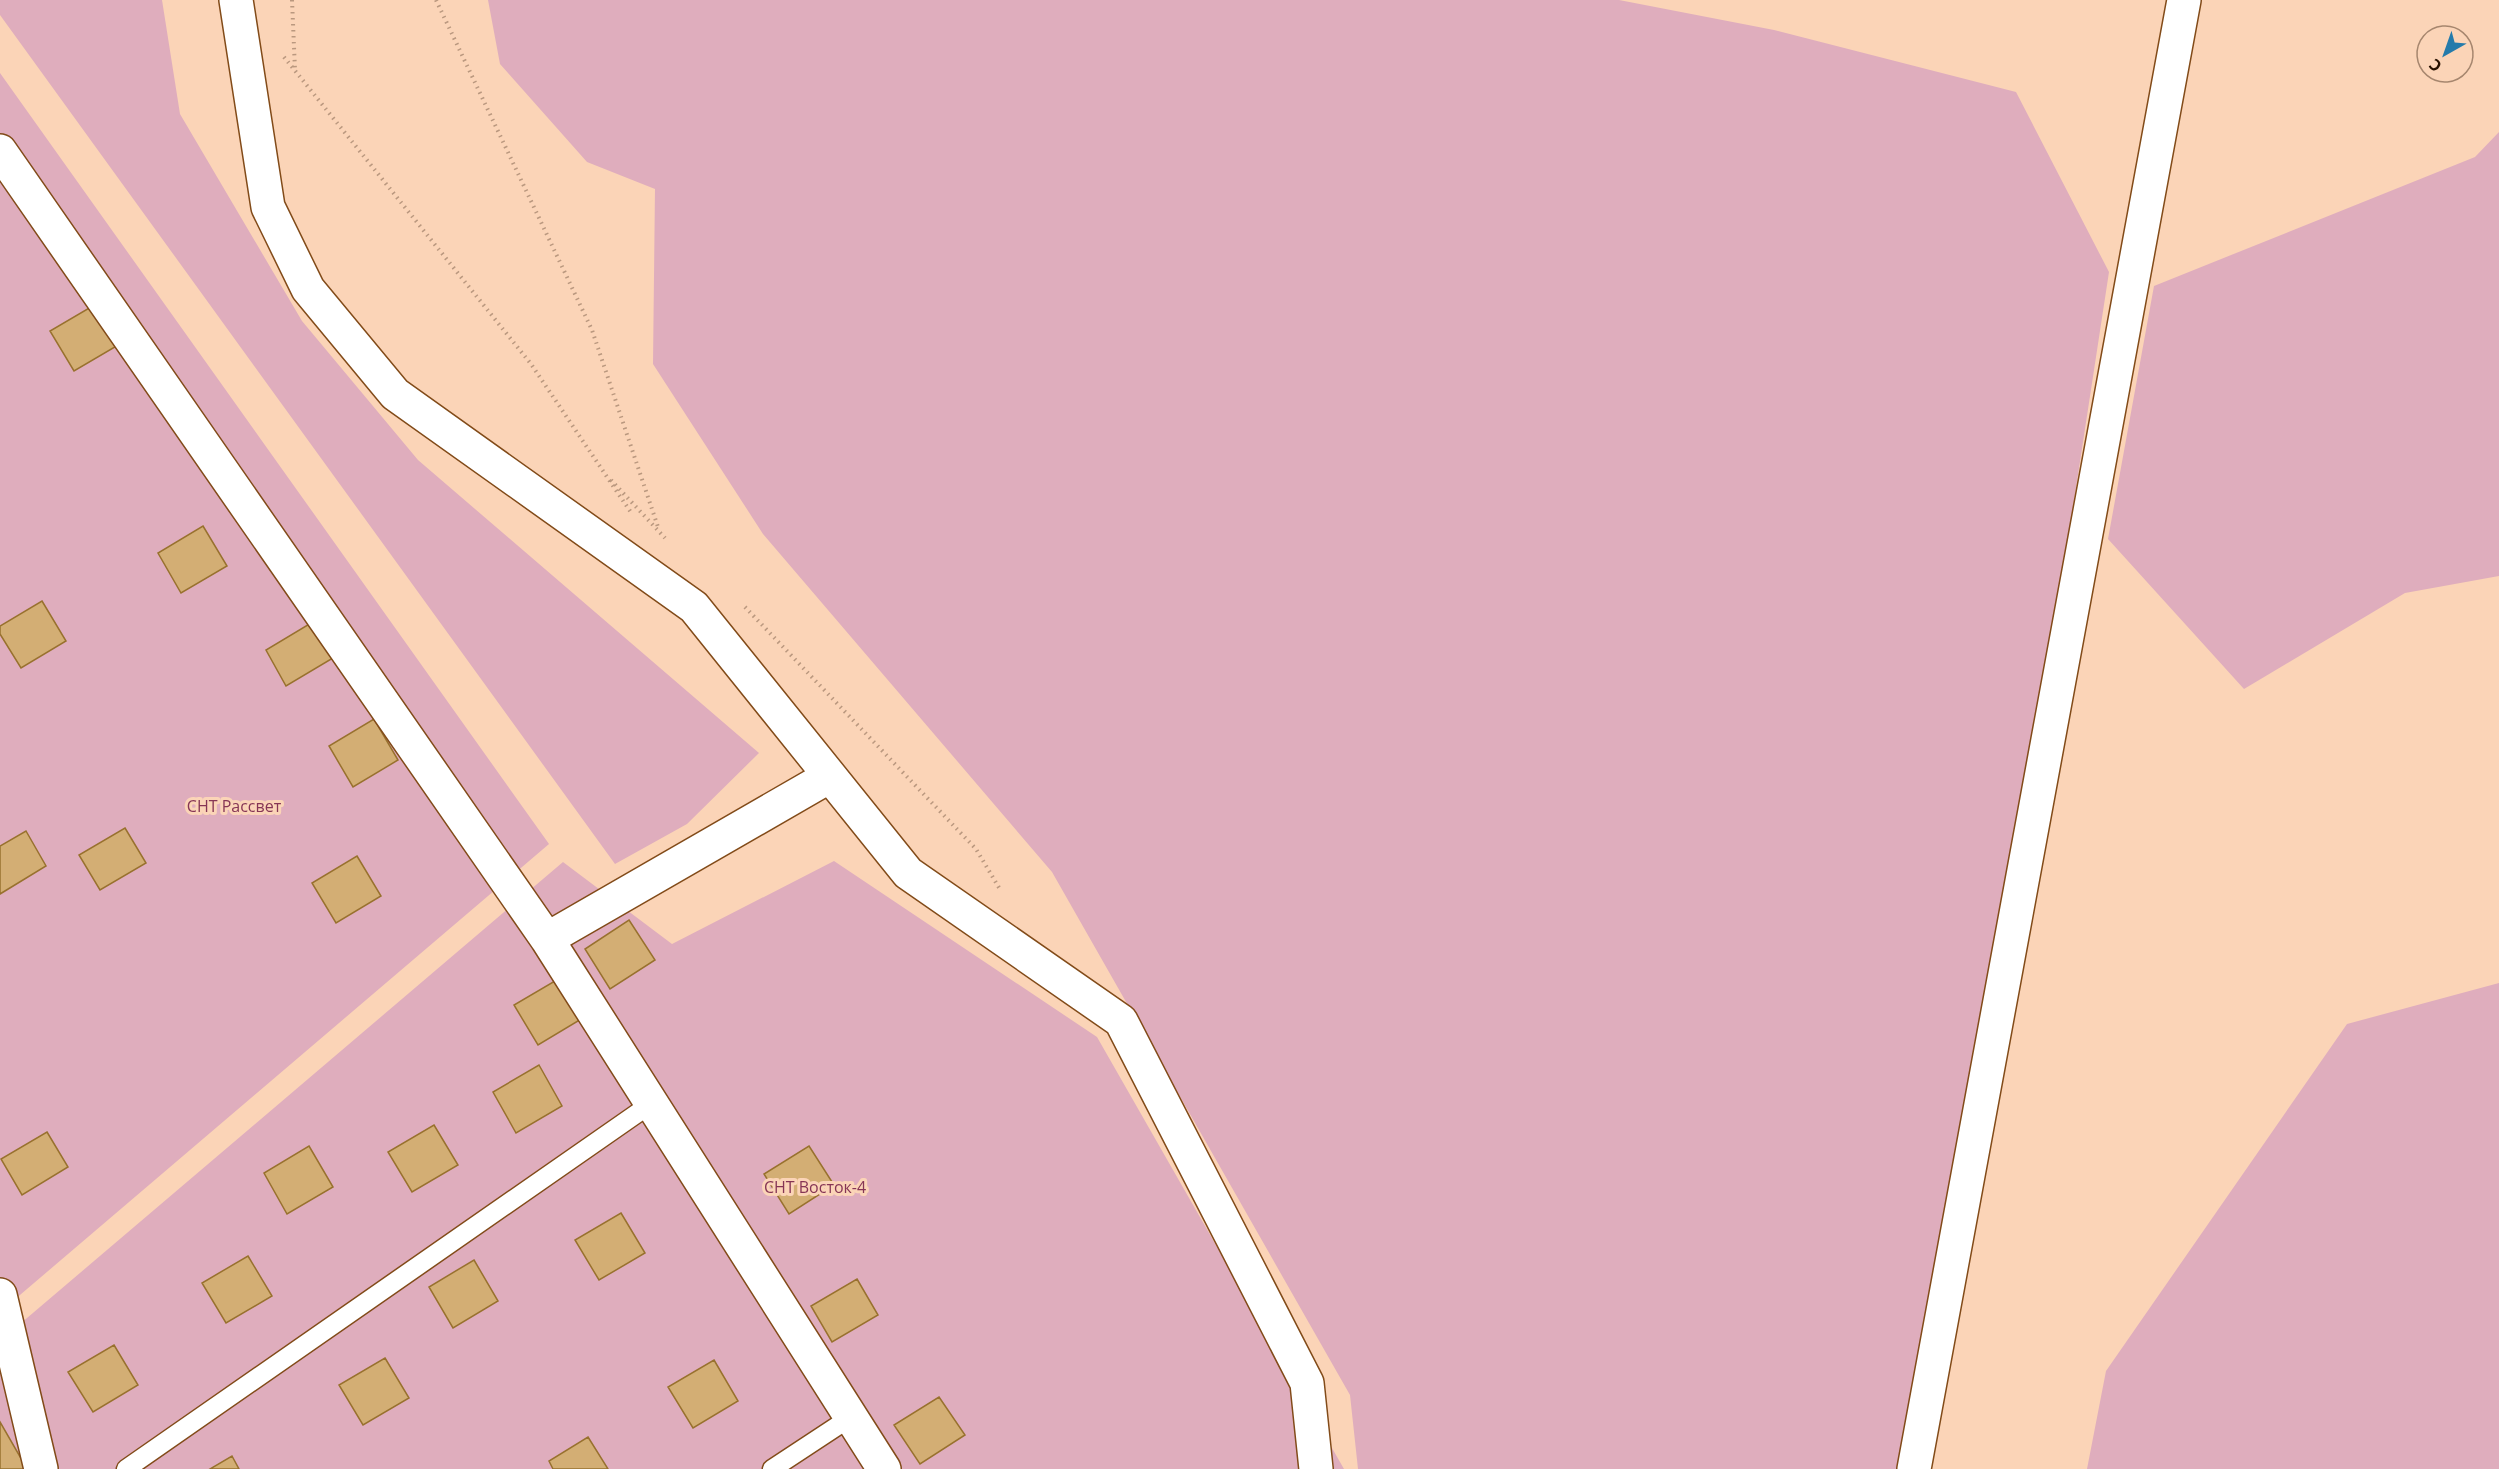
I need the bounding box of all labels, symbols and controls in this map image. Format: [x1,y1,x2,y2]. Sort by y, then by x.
north arrow [2415,24,2475,84]
text: С [2424,54,2446,77]
park label: СНТ Рассвет [187,795,282,817]
park label: СНТ Восток-4 [764,1176,866,1198]

